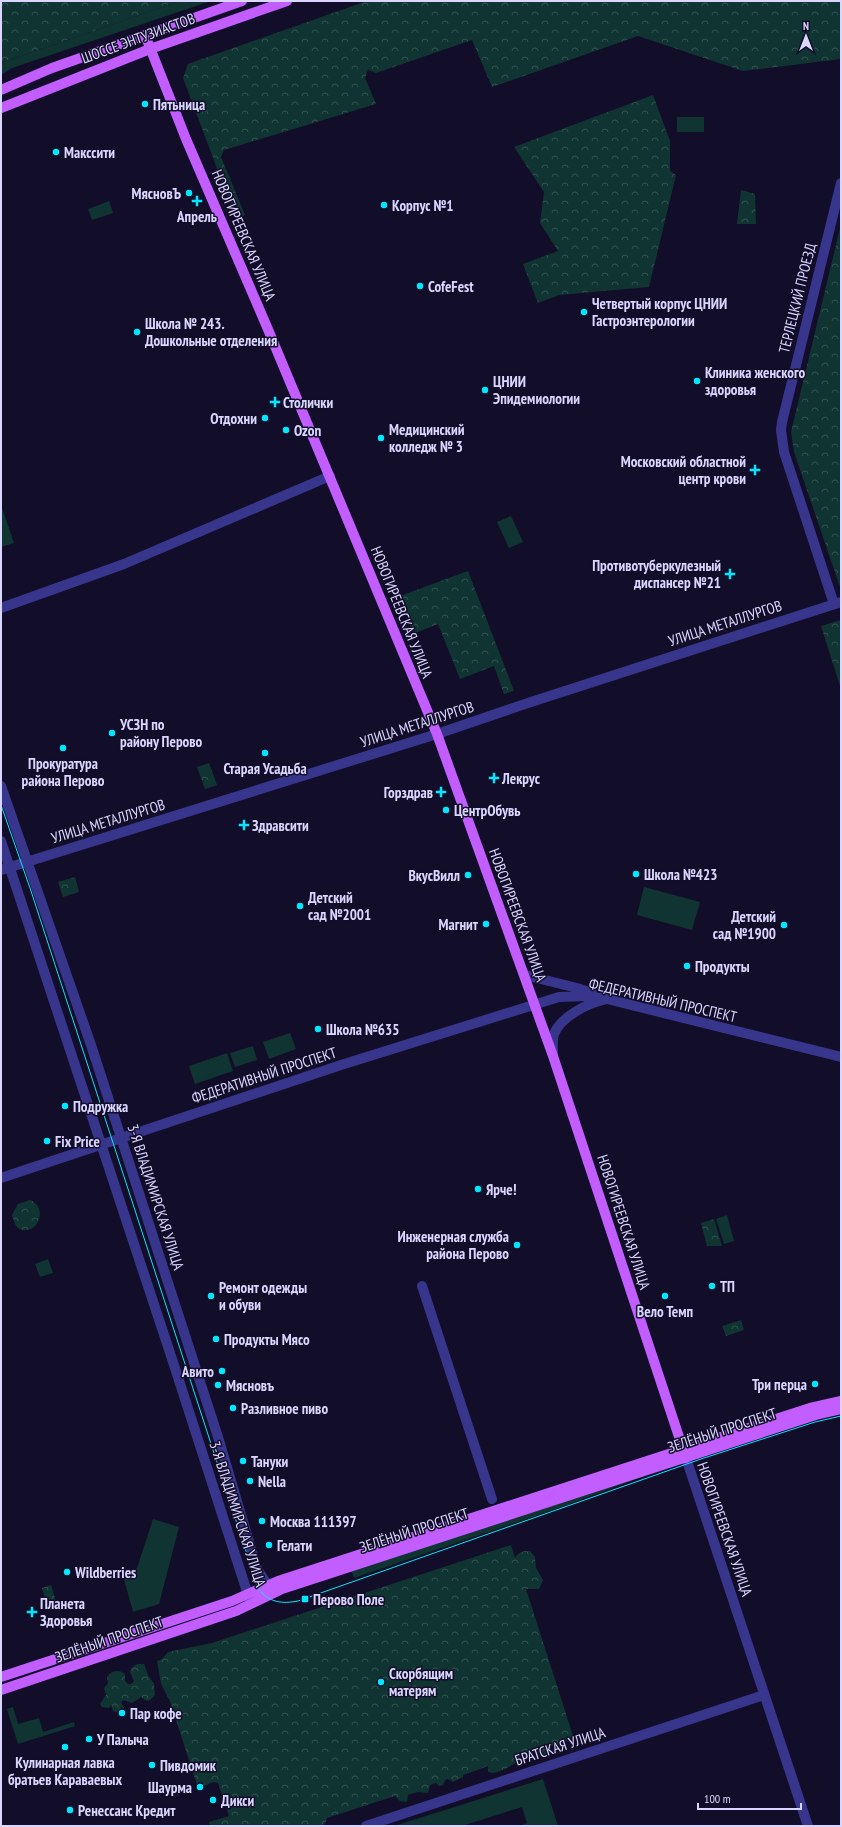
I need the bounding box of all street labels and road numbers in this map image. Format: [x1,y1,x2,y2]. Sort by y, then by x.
street label: ШОССЕ ЭНТУЗИАСТОВ [79,9,197,67]
street label: НОВОГИРЕЕВСКАЯ УЛИЦА [208,167,281,304]
street label: ТЕРЛЕЦКИЙ ПРОЕЗД [774,241,820,355]
street label: НОВОГИРЕЕВСКАЯ УЛИЦА [367,543,437,682]
street label: УЛИЦА МЕТАЛЛУРГОВ [666,596,784,650]
street label: УЛИЦА МЕТАЛЛУРГОВ [358,697,476,751]
street label: УЛИЦА МЕТАЛЛУРГОВ [49,795,167,847]
street label: НОВОГИРЕЕВСКАЯ УЛИЦА [485,846,551,985]
street label: ФЕДЕРАТИВНЫЙ ПРОСПЕКТ [587,974,739,1026]
street label: ФЕДЕРАТИВНЫЙ ПРОСПЕКТ [189,1043,339,1107]
street label: 3-Я ВЛАДИМИРСКАЯ УЛИЦА [123,1122,189,1273]
street label: НОВОГИРЕЕВСКАЯ УЛИЦА [593,1152,655,1293]
street label: ЗЕЛЁНЫЙ ПРОСПЕКТ [665,1403,779,1457]
street label: 3-Я ВЛАДИМИРСКАЯ УЛИЦА [205,1439,271,1590]
street label: НОВОГИРЕЕВСКАЯ УЛИЦА [693,1459,757,1599]
street label: ЗЕЛЁНЫЙ ПРОСПЕКТ [357,1503,471,1557]
street label: ЗЕЛЁНЫЙ ПРОСПЕКТ [52,1611,166,1666]
street label: БРАТСКАЯ УЛИЦА [512,1722,608,1770]

